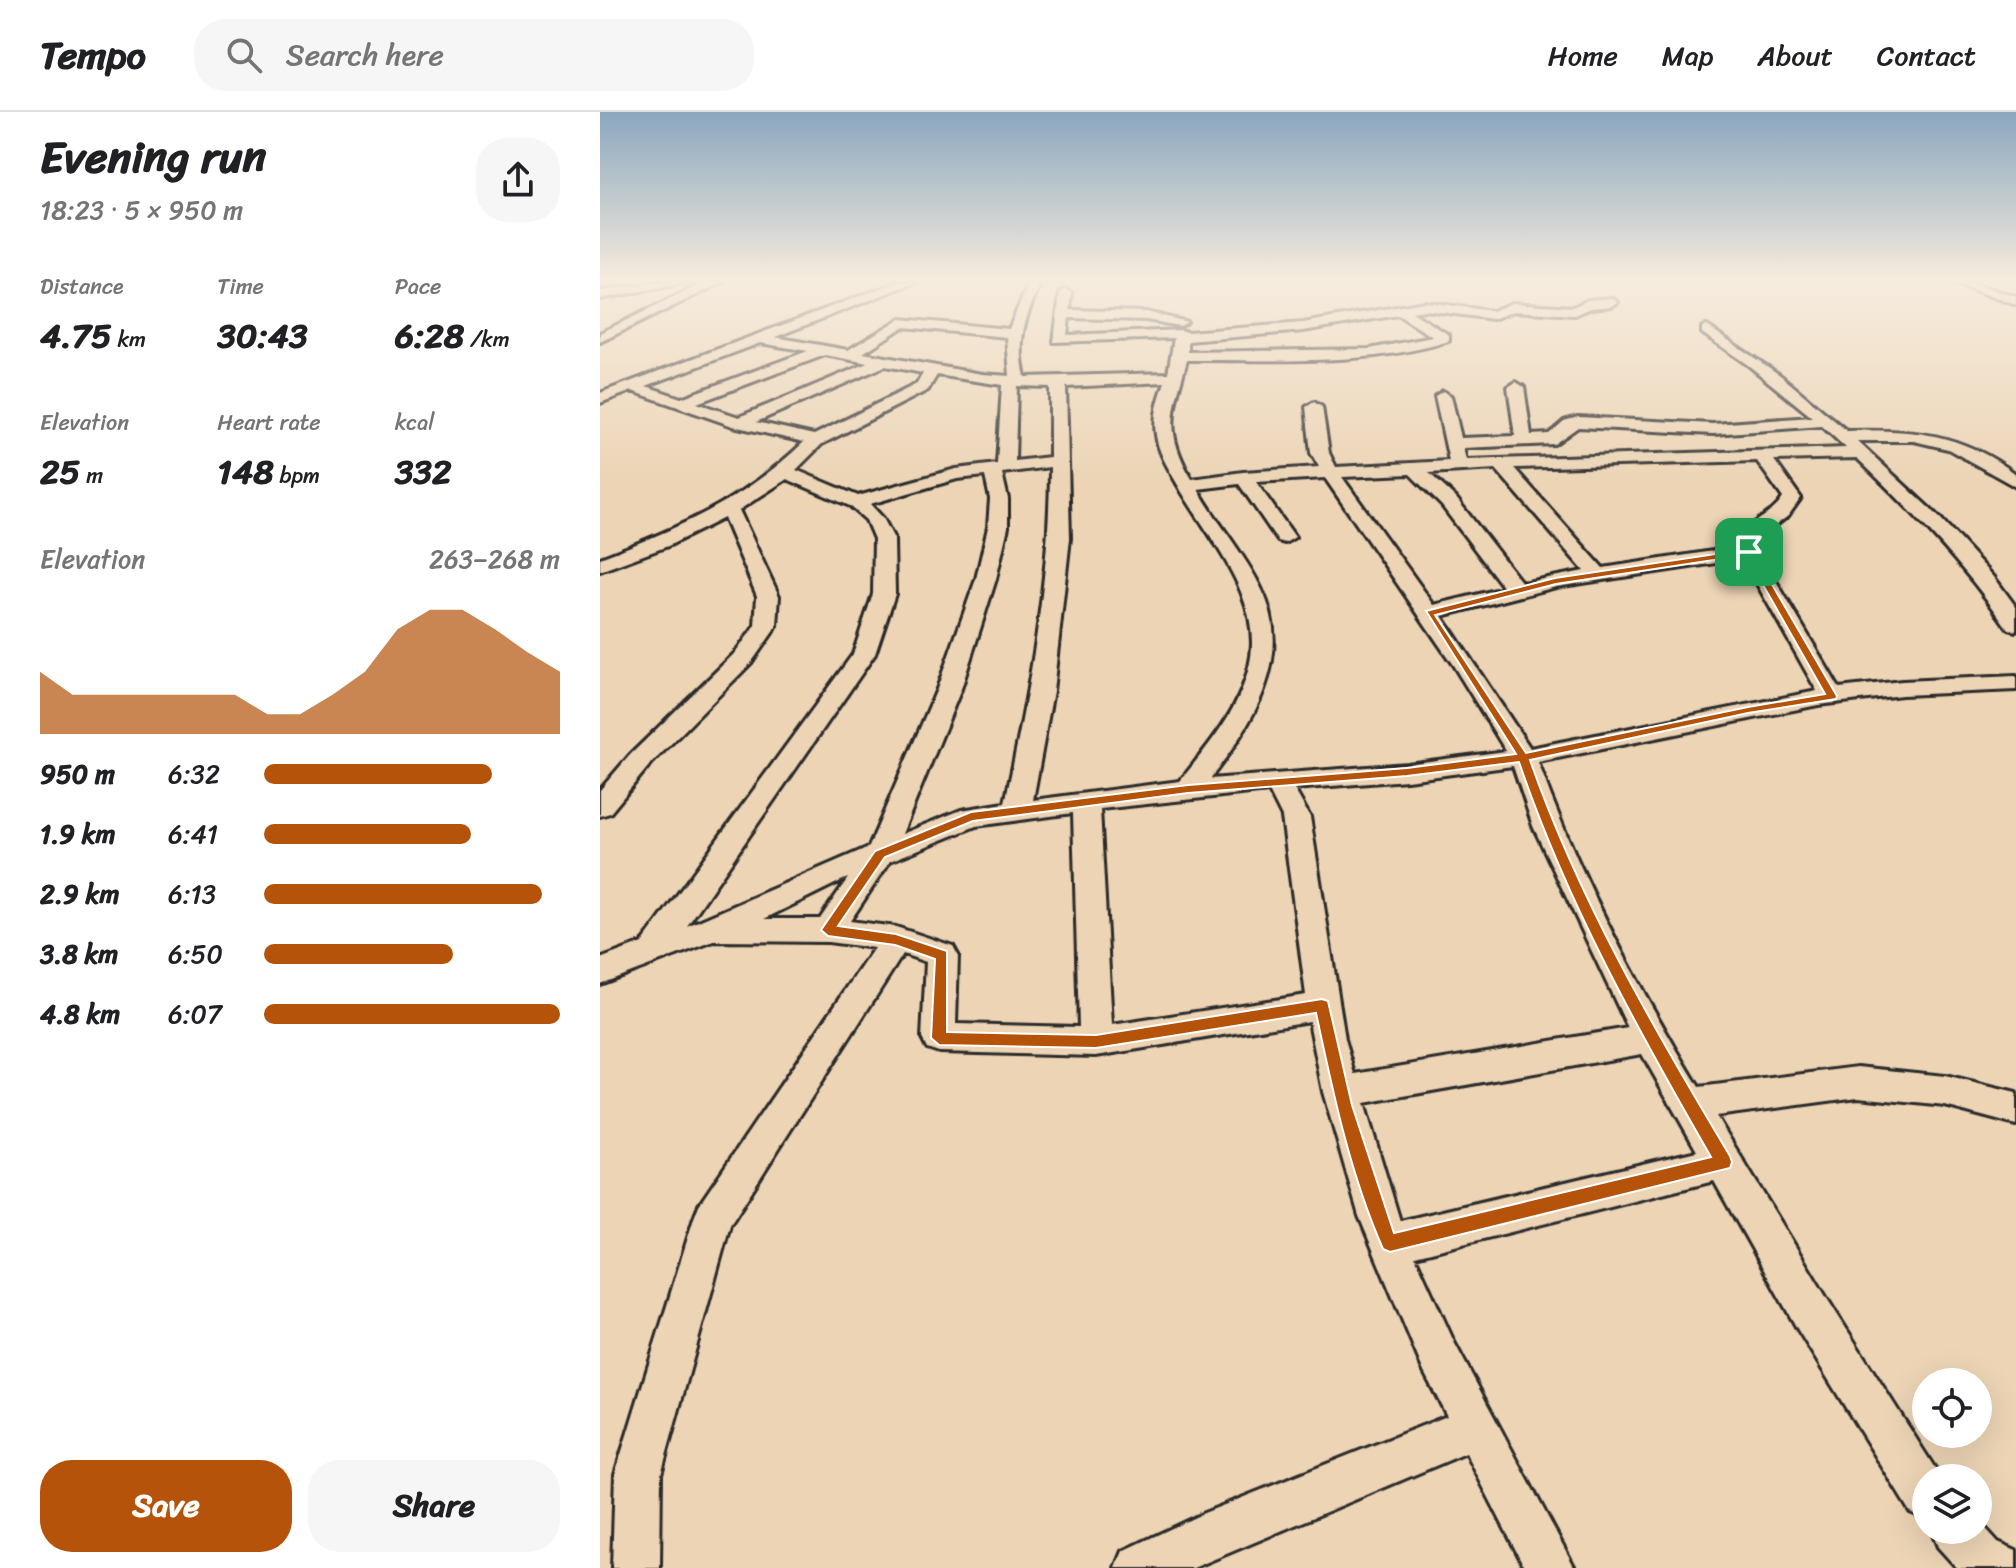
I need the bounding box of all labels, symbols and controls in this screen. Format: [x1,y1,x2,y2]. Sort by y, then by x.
search box [194,19,754,91]
text: Tempo [40,22,146,89]
text: Search here [286,28,444,82]
text: Home [1548,31,1618,80]
text: Map [1662,31,1713,80]
text: About [1757,31,1833,80]
text: Contact [1877,31,1976,80]
icon: search [222,33,266,77]
text: Evening run [40,118,266,196]
button: share [476,138,560,222]
text: 18:23 · 5 × 950 m [40,187,243,233]
text: Distance [40,267,124,306]
text: Time [217,267,264,306]
text: Pace [395,267,441,306]
text: 4.75 [40,306,112,366]
text: 30:43 [217,306,308,366]
text: 6:28 [395,306,464,366]
text: km [112,320,146,359]
text: /km [464,320,510,359]
text: Elevation [40,403,129,442]
text: Heart rate [217,403,321,442]
text: kcal [395,403,435,442]
text: 25 [40,442,80,502]
text: 148 [217,442,274,502]
text: 332 [395,442,452,502]
text: m [80,456,103,495]
text: bpm [274,456,320,495]
pin [1715,518,1783,586]
icon: arrive [1727,530,1771,574]
text: Elevation [40,536,145,582]
text: 263–268 m [429,536,560,582]
text: 950 m [40,751,115,797]
text: 6:32 [168,751,220,797]
text: 1.9 km [40,811,116,857]
text: 6:41 [168,811,218,857]
text: 2.9 km [40,871,119,917]
text: 6:13 [168,871,216,917]
text: 3.8 km [40,931,118,977]
text: 6:50 [168,931,223,977]
text: 4.8 km [40,991,120,1037]
text: 6:07 [168,991,222,1037]
map controls [1912,1368,1992,1544]
button: locate [1912,1368,1992,1448]
button: Save [40,1460,292,1552]
button: Share [308,1460,560,1552]
button: layers [1912,1464,1992,1544]

